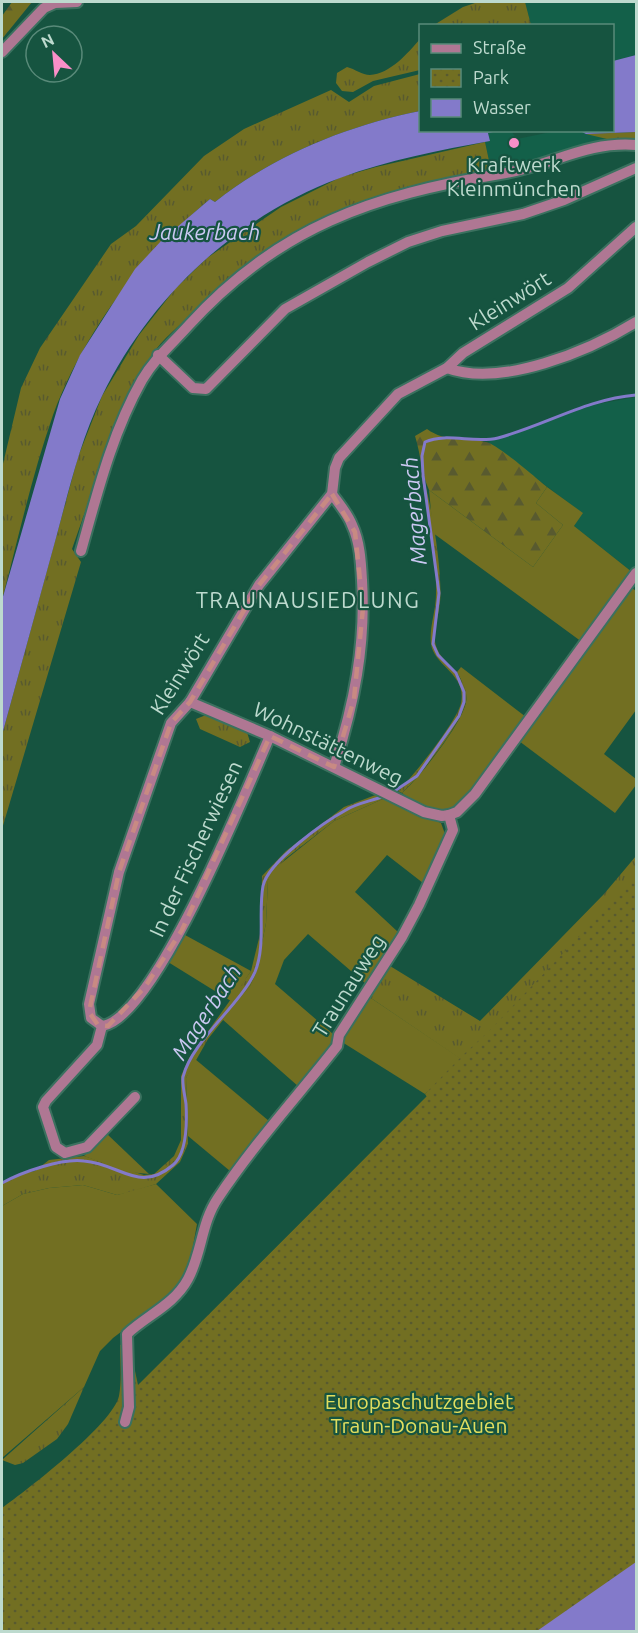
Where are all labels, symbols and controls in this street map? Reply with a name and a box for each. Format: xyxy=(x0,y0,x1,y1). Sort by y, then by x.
north arrow xyxy=(24,24,84,84)
legend xyxy=(419,24,614,132)
text: N xyxy=(38,30,57,51)
text: Straße xyxy=(473,37,526,57)
text: Park xyxy=(473,67,509,87)
text: Wasser xyxy=(473,97,531,117)
marker: Kraftwerk Kleinmünchen xyxy=(507,136,521,150)
place label: Kraftwerk Kleinmünchen xyxy=(447,152,581,200)
water label: Jaukerbach xyxy=(149,219,260,244)
street label: Kleinwört xyxy=(464,266,555,335)
water label: Magerbach xyxy=(396,456,431,566)
district label: TRAUNAUSIEDLUNG xyxy=(196,587,420,612)
street label: Kleinwört xyxy=(145,628,214,719)
street label: Wohnstättenweg xyxy=(250,696,407,790)
street label: In der Fischerwiesen xyxy=(144,757,246,940)
street label: Traunauweg xyxy=(307,930,389,1041)
water label: Magerbach xyxy=(166,960,246,1064)
park label: Europaschutzgebiet Traun-Donau-Auen xyxy=(325,1389,513,1437)

